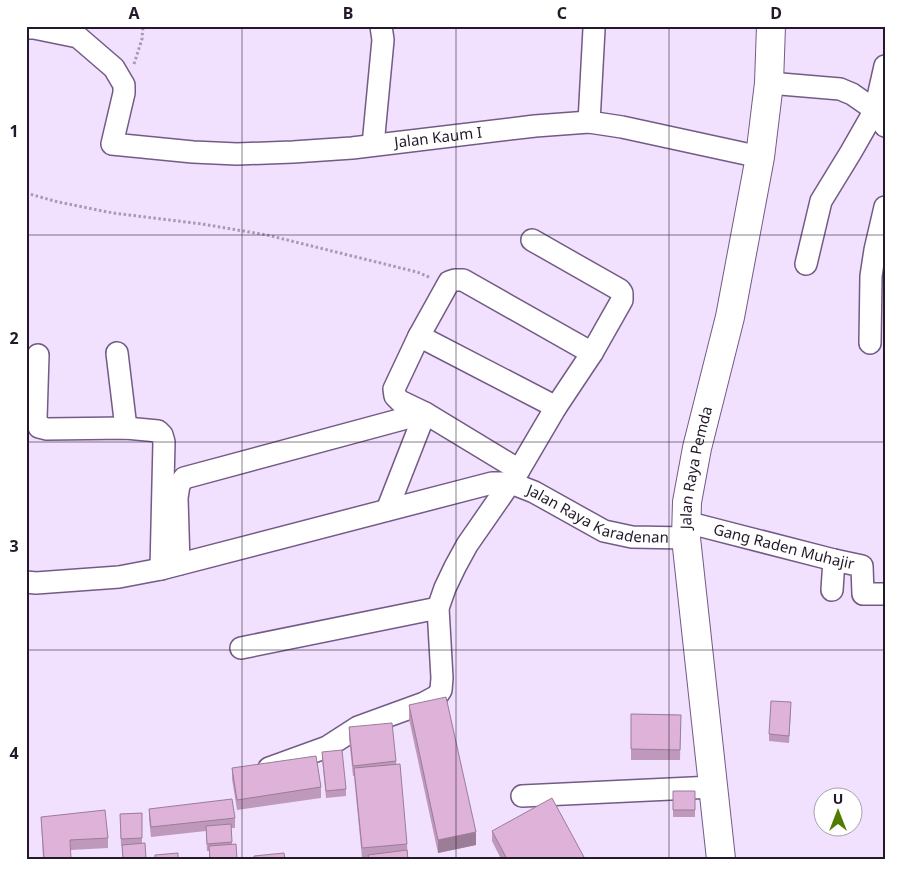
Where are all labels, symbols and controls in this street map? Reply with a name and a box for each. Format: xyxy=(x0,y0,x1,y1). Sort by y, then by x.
text: A xyxy=(128,2,140,24)
text: B xyxy=(343,2,353,24)
text: C xyxy=(557,2,567,24)
text: D xyxy=(770,2,782,24)
text: 1 xyxy=(9,120,19,142)
street label: Jalan Kaum I xyxy=(391,121,483,152)
text: 2 xyxy=(9,327,19,349)
street label: Jalan Raya Pemda xyxy=(675,404,716,532)
street label: Jalan Raya Karadenan xyxy=(522,478,669,547)
street label: Gang Raden Muhajir xyxy=(711,518,857,573)
text: 3 xyxy=(9,535,19,557)
text: 4 xyxy=(9,742,19,764)
north arrow xyxy=(814,788,864,838)
text: U xyxy=(833,789,843,808)

